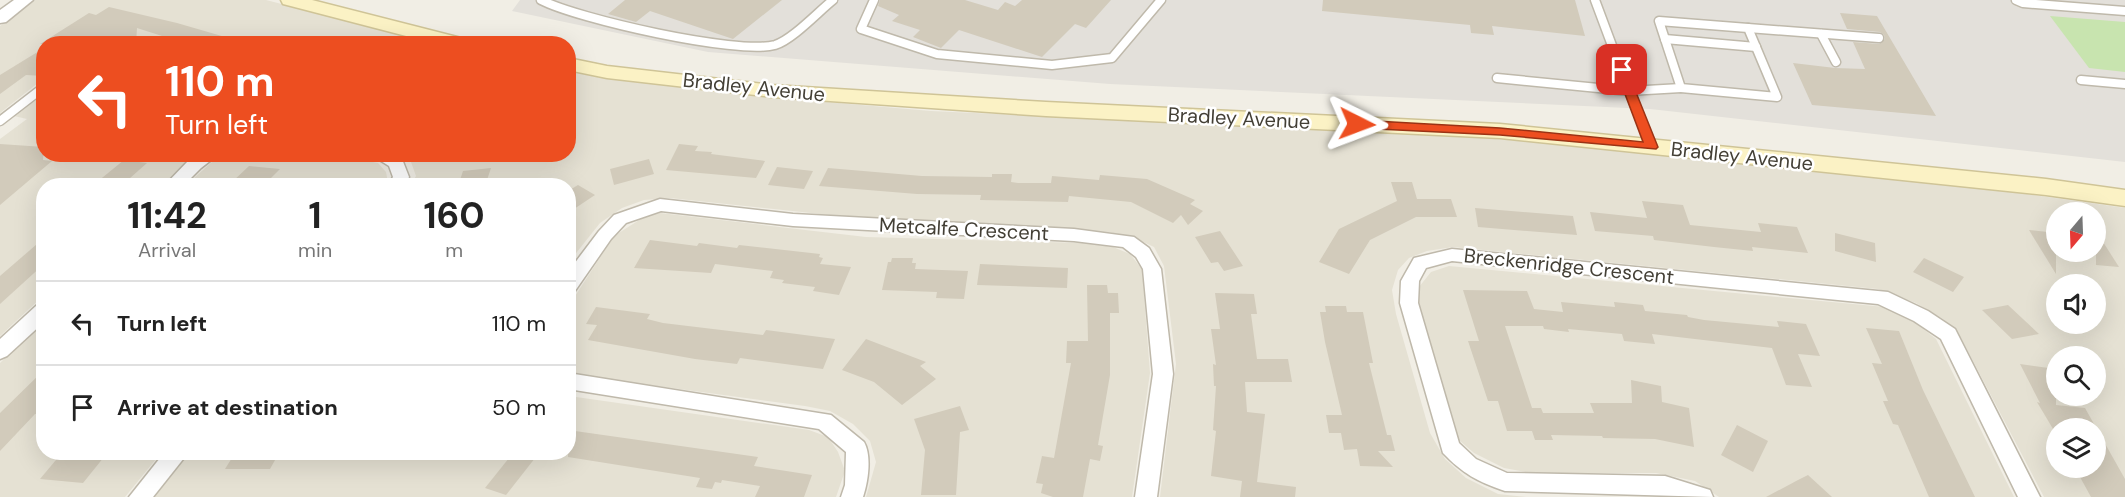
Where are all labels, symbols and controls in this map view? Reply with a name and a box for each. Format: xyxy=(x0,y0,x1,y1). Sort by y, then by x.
pin xyxy=(1596,44,1647,95)
icon: arrive xyxy=(1605,53,1638,86)
text: 110 m xyxy=(165,54,275,109)
icon: left xyxy=(66,60,144,138)
street label: Bradley Avenue xyxy=(682,67,826,107)
position arrow xyxy=(1325,92,1389,156)
street label: Bradley Avenue xyxy=(1167,101,1311,135)
text: Turn left xyxy=(165,107,268,142)
street label: Bradley Avenue xyxy=(1670,136,1814,176)
text: 11:42 xyxy=(127,192,207,239)
text: 1 xyxy=(309,192,322,239)
text: 160 xyxy=(423,192,485,239)
north arrow xyxy=(2046,202,2106,262)
map controls xyxy=(2046,202,2106,478)
street label: Metcalfe Crescent xyxy=(878,212,1050,246)
text: Arrival xyxy=(138,237,196,263)
text: min xyxy=(298,237,332,263)
text: m xyxy=(445,237,463,263)
street label: Breckenridge Crescent xyxy=(1463,242,1676,290)
button: sound xyxy=(2046,274,2106,334)
icon: left xyxy=(66,307,99,340)
text: Turn left xyxy=(117,309,207,338)
text: 110 m xyxy=(492,309,546,338)
button: search xyxy=(2046,346,2106,406)
icon: arrive xyxy=(66,391,99,424)
text: Arrive at destination xyxy=(117,393,338,422)
text: 50 m xyxy=(492,393,546,422)
button: layers xyxy=(2046,418,2106,478)

